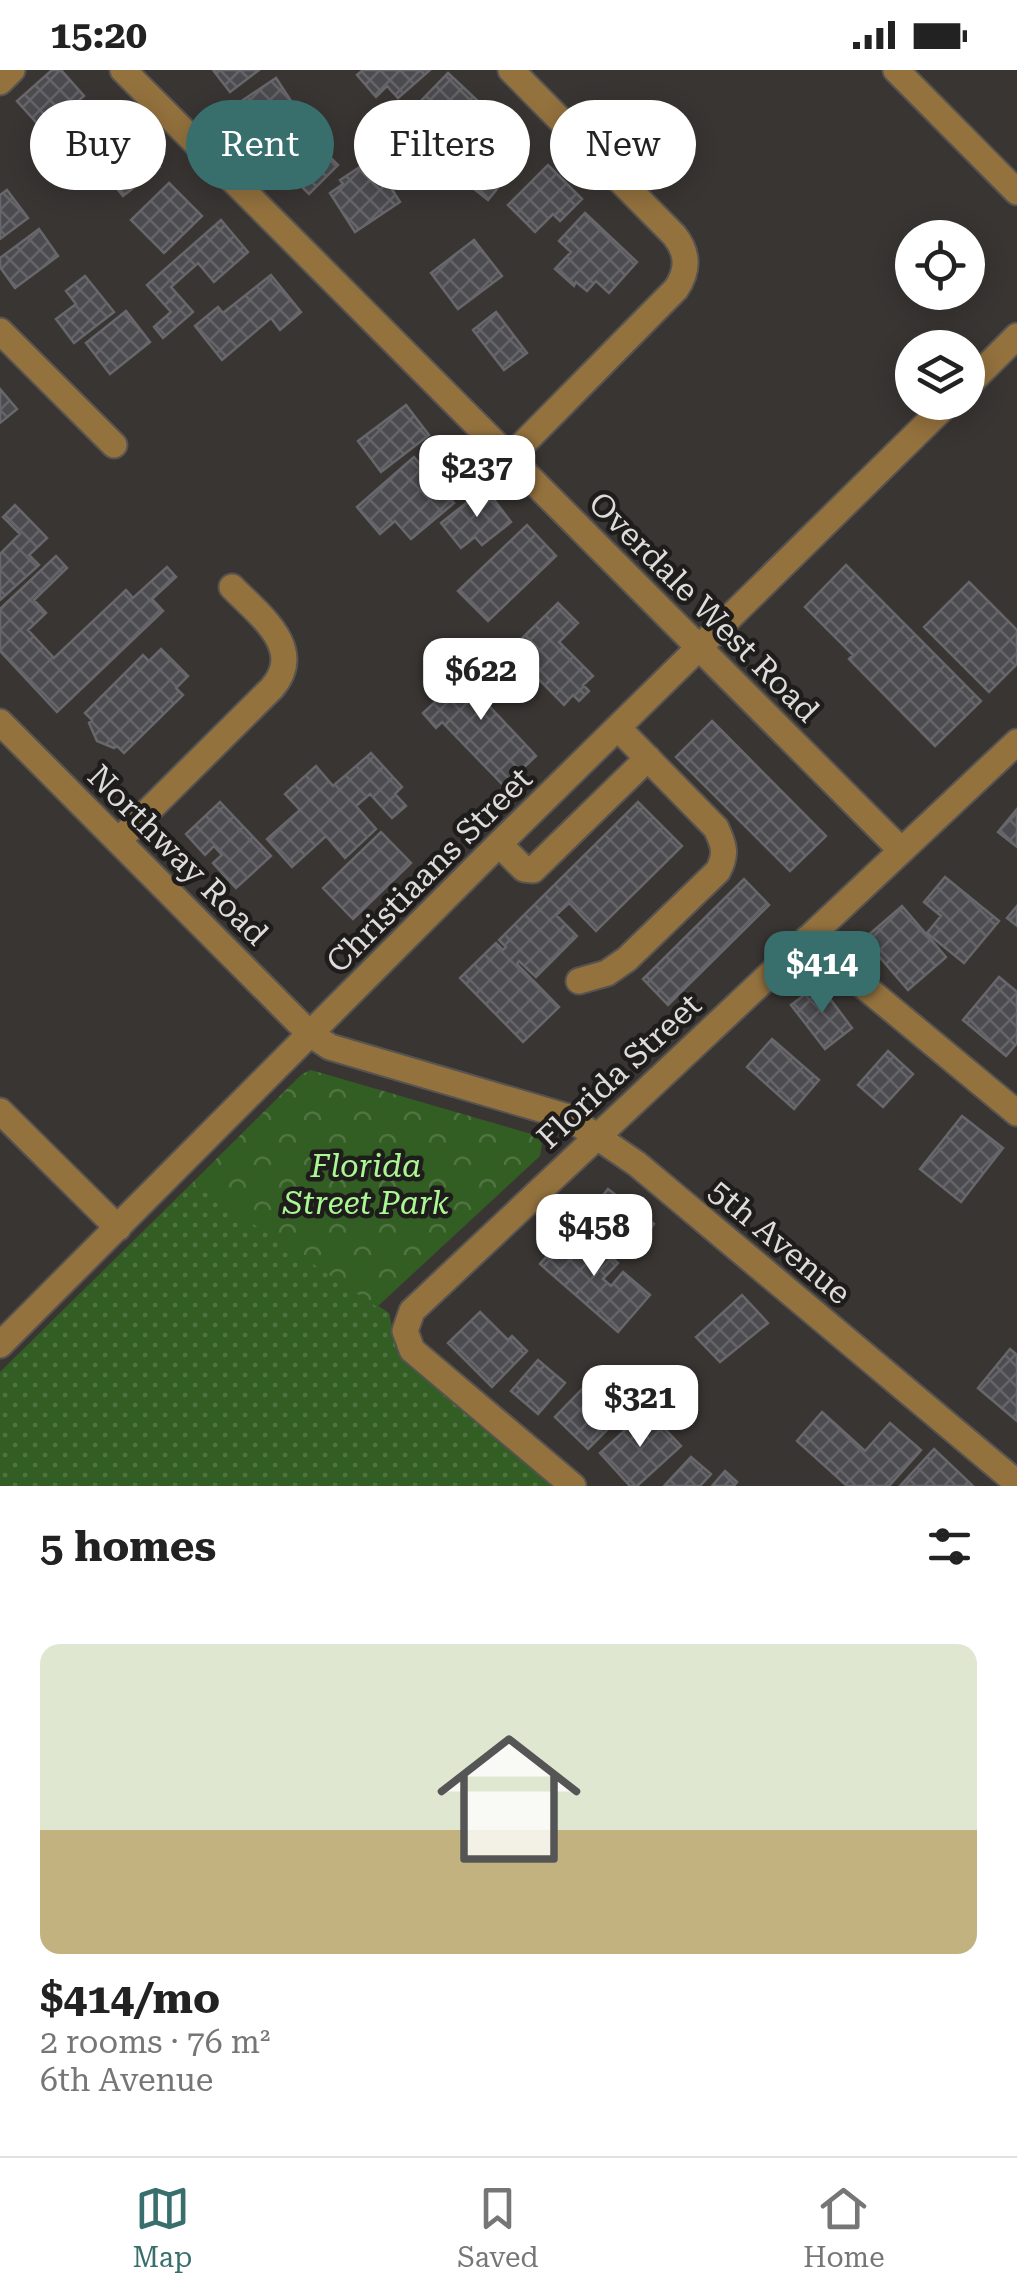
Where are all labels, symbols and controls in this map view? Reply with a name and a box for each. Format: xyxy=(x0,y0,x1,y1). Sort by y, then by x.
text: 15:20 xyxy=(50,13,147,57)
chip: Buy xyxy=(30,100,166,190)
chip: Rent xyxy=(186,100,334,190)
chip: Filters xyxy=(354,100,530,190)
chip: New xyxy=(550,100,696,190)
map controls xyxy=(895,220,985,420)
button: locate xyxy=(895,220,985,310)
button: layers xyxy=(895,330,985,420)
pin: $237 xyxy=(418,435,536,520)
text: $237 xyxy=(441,448,513,486)
street label: Overdale West Road xyxy=(581,484,827,730)
pin: $622 xyxy=(422,638,540,723)
text: $622 xyxy=(445,651,517,689)
street label: Northway Road xyxy=(80,757,276,953)
street label: Christiaans Street xyxy=(318,759,540,981)
pin: $414 xyxy=(763,931,881,1016)
text: $414 xyxy=(786,944,858,982)
street label: Florida Street xyxy=(529,986,709,1156)
park label: Florida Street Park xyxy=(282,1147,450,1222)
street label: 5th Avenue xyxy=(701,1172,859,1312)
pin: $458 xyxy=(535,1194,653,1279)
text: $458 xyxy=(558,1207,630,1245)
pin: $321 xyxy=(581,1365,699,1450)
text: $321 xyxy=(604,1378,676,1416)
icon: filters xyxy=(922,1519,977,1574)
text: 5 homes xyxy=(40,1522,216,1571)
icon: home xyxy=(419,1709,599,1889)
text: $414/mo xyxy=(40,1974,220,2023)
text: 2 rooms · 76 m² xyxy=(40,2023,270,2061)
text: 6th Avenue xyxy=(40,2061,213,2099)
tab: Map xyxy=(132,2181,192,2274)
tab: Saved xyxy=(457,2181,538,2274)
tab: Home xyxy=(803,2181,885,2274)

